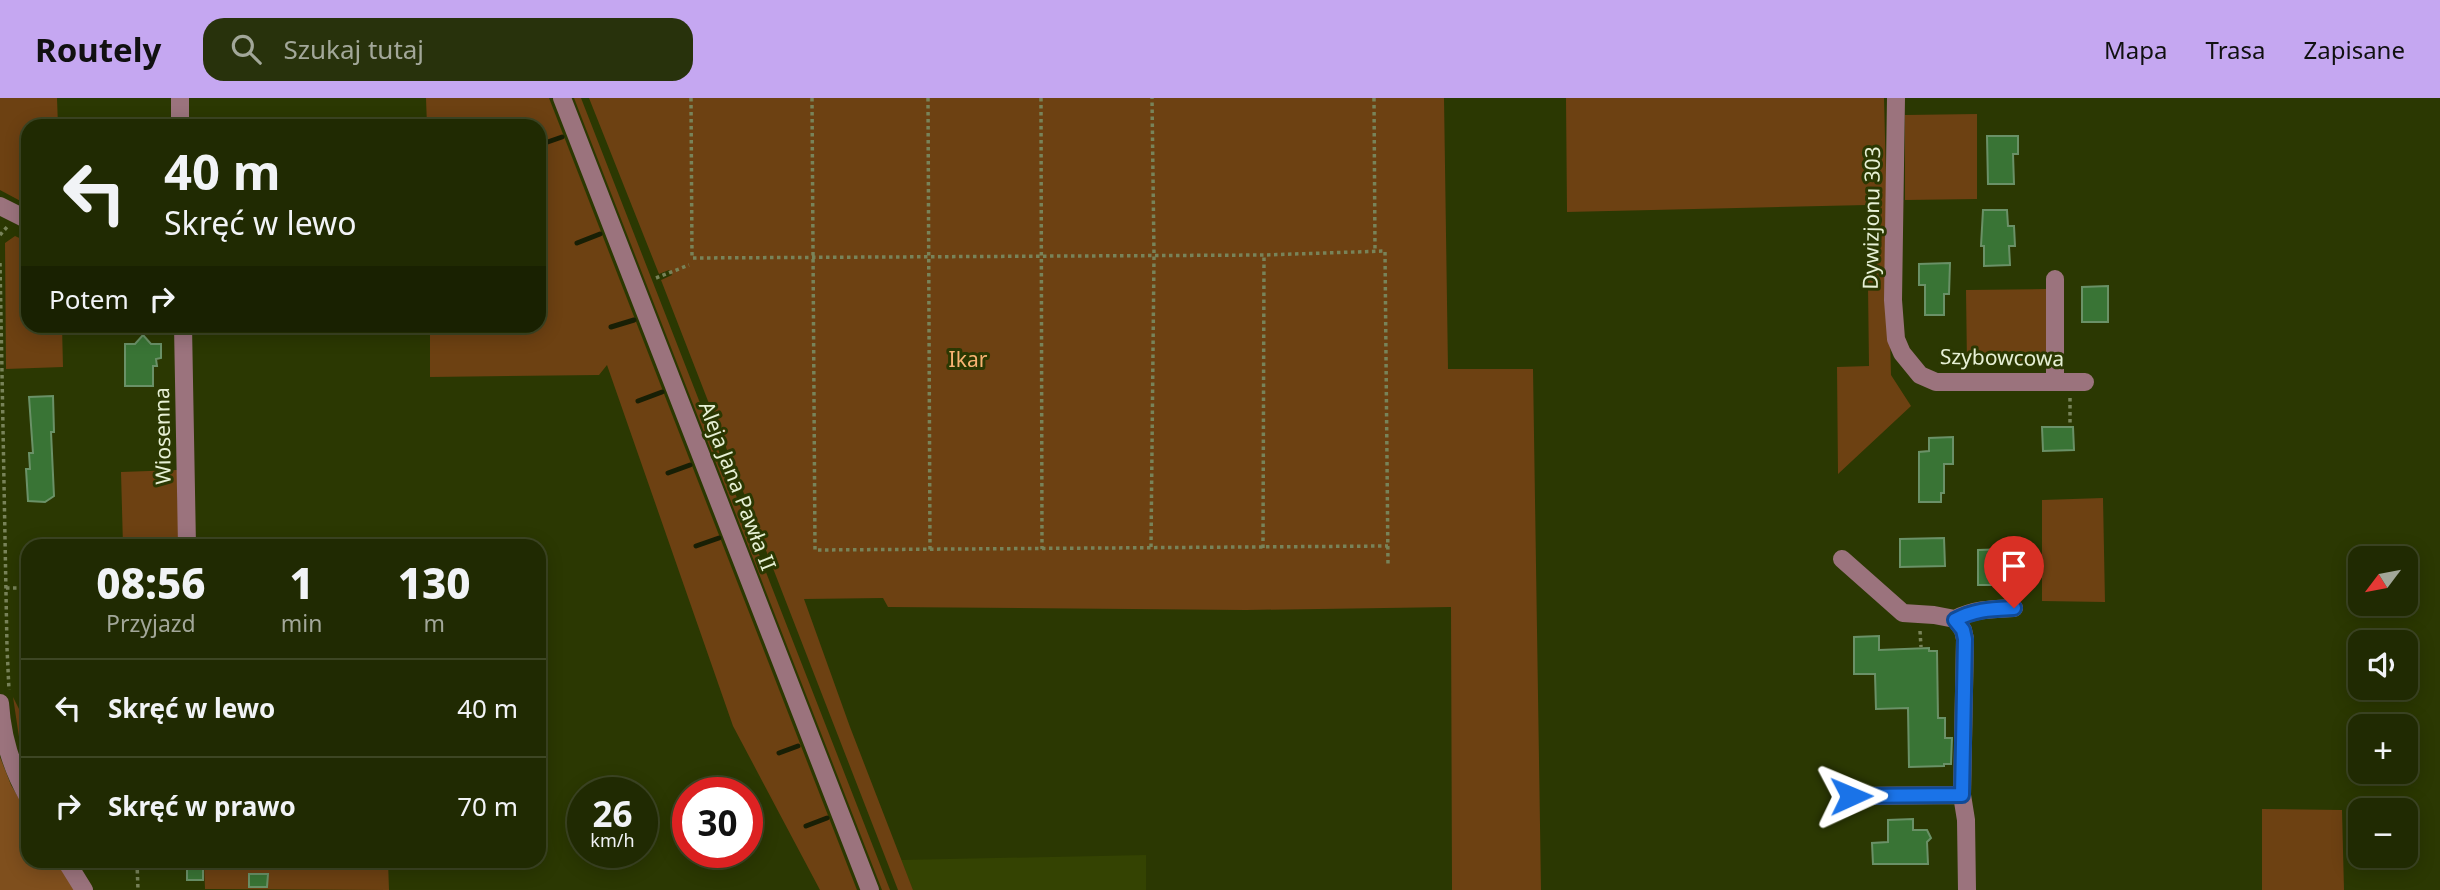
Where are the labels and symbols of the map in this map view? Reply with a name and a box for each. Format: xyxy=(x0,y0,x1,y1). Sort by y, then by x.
street label: Dywizjonu 303 xyxy=(1856,146,1886,290)
street label: Szybowcowa xyxy=(1940,342,2064,372)
park label: Ikar xyxy=(949,345,988,373)
street label: Wiosenna xyxy=(147,387,177,485)
street label: Aleja Jana Pawła II xyxy=(693,397,783,574)
pin xyxy=(1984,536,2044,608)
north arrow xyxy=(2348,546,2418,616)
position arrow xyxy=(1814,759,1888,833)
speed limit sign: 30 xyxy=(672,777,763,868)

